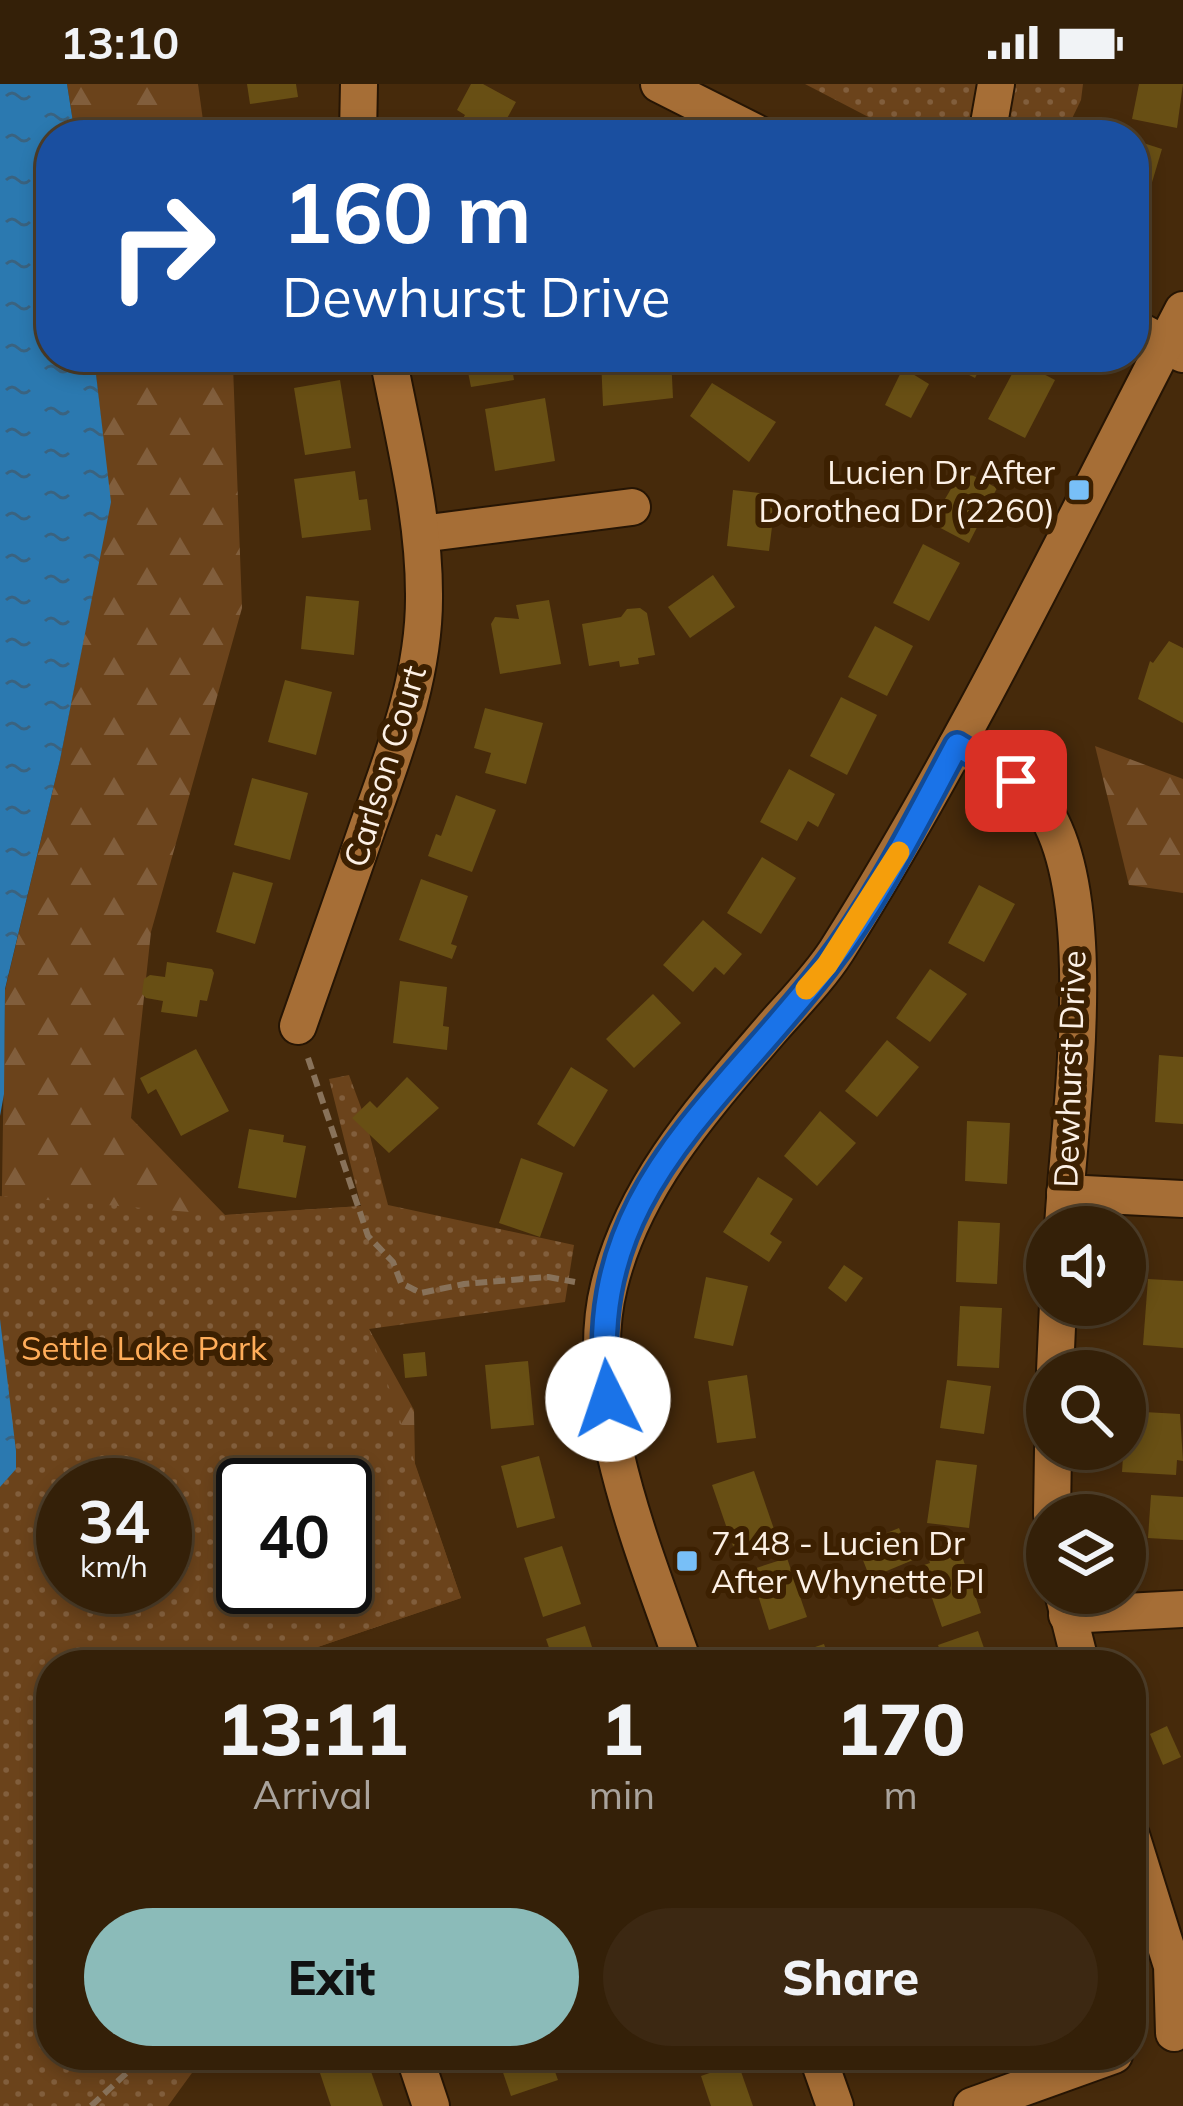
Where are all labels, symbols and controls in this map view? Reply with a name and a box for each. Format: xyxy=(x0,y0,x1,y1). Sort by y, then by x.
text: 13:10 xyxy=(60,14,179,70)
text: 160 m xyxy=(282,159,532,264)
icon: right xyxy=(84,168,240,324)
text: Dewhurst Drive xyxy=(282,263,670,331)
place label: Lucien Dr After Dorothea Dr (2260) xyxy=(758,451,1055,530)
marker: Lucien Dr After Dorothea Dr (2260) xyxy=(1066,477,1092,503)
street label: Carlson Court xyxy=(334,660,434,872)
pin xyxy=(965,730,1067,832)
icon: arrive xyxy=(983,748,1049,814)
street label: Dewhurst Drive xyxy=(1044,950,1094,1188)
map controls xyxy=(1026,1206,1146,1614)
button: sound xyxy=(1026,1206,1146,1326)
park label: Settle Lake Park xyxy=(21,1327,268,1368)
position arrow xyxy=(545,1336,671,1462)
button: search xyxy=(1026,1350,1146,1470)
speed limit sign: 40 xyxy=(216,1458,372,1614)
text: 34 xyxy=(78,1483,150,1558)
button: layers xyxy=(1026,1494,1146,1614)
place label: 7148 - Lucien Dr After Whynette Pl xyxy=(711,1522,984,1601)
text: km/h xyxy=(80,1547,148,1585)
marker: 7148 - Lucien Dr After Whynette Pl xyxy=(674,1548,700,1574)
text: 13:11 xyxy=(217,1683,408,1773)
text: 1 xyxy=(600,1683,644,1773)
text: 170 xyxy=(836,1683,965,1773)
text: Arrival xyxy=(253,1770,372,1819)
text: min xyxy=(589,1770,655,1819)
text: m xyxy=(883,1770,918,1819)
button: Exit xyxy=(84,1908,579,2046)
button: Share xyxy=(603,1908,1098,2046)

